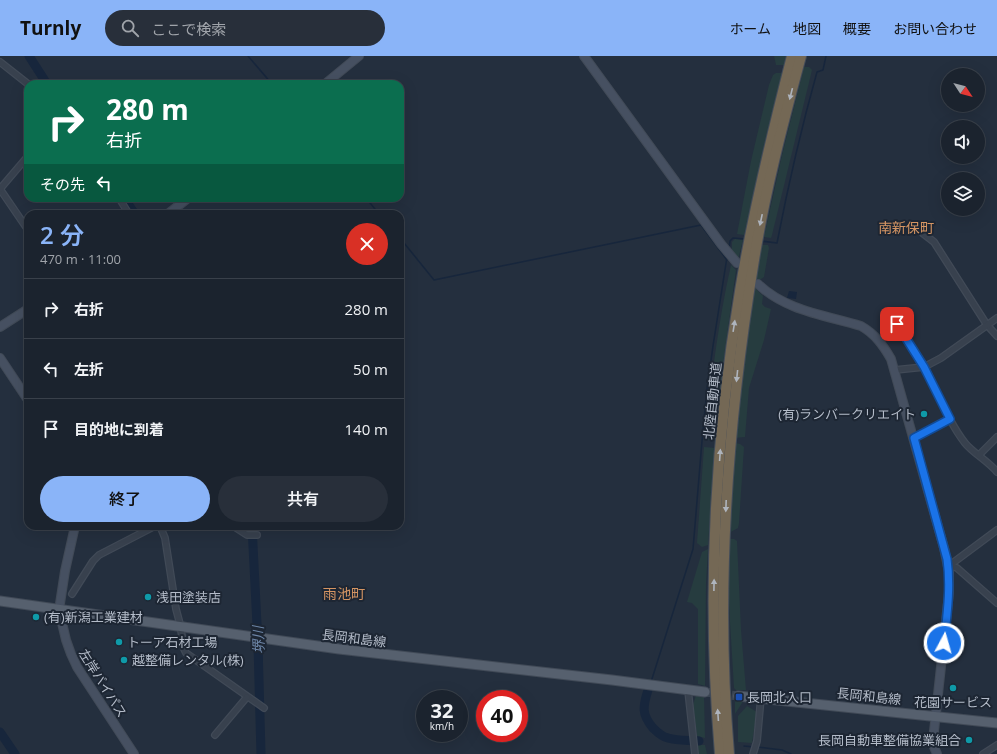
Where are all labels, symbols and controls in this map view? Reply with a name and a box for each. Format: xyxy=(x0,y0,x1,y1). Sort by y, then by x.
search box xyxy=(105,10,385,46)
text: Turnly xyxy=(20,15,81,41)
icon: search xyxy=(119,17,141,39)
text: ここで検索 xyxy=(151,19,226,39)
text: ホーム xyxy=(729,19,771,38)
text: 地図 xyxy=(793,19,821,38)
text: 概要 xyxy=(843,19,871,38)
text: お問い合わせ xyxy=(893,19,977,38)
north arrow xyxy=(941,68,985,112)
map controls xyxy=(941,68,985,216)
one-way arrow xyxy=(788,88,794,100)
text: 280 m xyxy=(106,90,189,128)
icon: right xyxy=(40,96,92,148)
button: sound xyxy=(941,120,985,164)
text: 右折 xyxy=(106,128,142,152)
icon: left xyxy=(93,172,115,194)
button: layers xyxy=(941,172,985,216)
text: その先 xyxy=(40,174,85,194)
one-way arrow xyxy=(758,214,764,227)
text: 2 分 xyxy=(40,218,84,251)
district label: 南新保町 xyxy=(878,218,934,237)
button: close xyxy=(346,223,388,265)
text: 470 m · 11:00 xyxy=(40,250,121,268)
icon: right xyxy=(40,298,62,320)
text: 右折 xyxy=(74,299,104,319)
text: 280 m xyxy=(344,299,388,319)
pin xyxy=(880,307,914,341)
icon: arrive xyxy=(886,313,908,335)
one-way arrow xyxy=(731,320,737,332)
icon: left xyxy=(40,358,62,380)
text: 左折 xyxy=(74,359,104,379)
text: 50 m xyxy=(353,359,388,379)
street label: 北陸自動車道 xyxy=(699,361,725,441)
one-way arrow xyxy=(734,370,740,382)
place label: (有)ランバークリエイト xyxy=(778,405,916,423)
marker: (有)ランバークリエイト xyxy=(919,409,929,419)
icon: arrive xyxy=(40,418,62,440)
text: 目的地に到着 xyxy=(74,419,164,439)
text: 140 m xyxy=(344,419,388,439)
one-way arrow xyxy=(716,449,723,461)
button: 終了 xyxy=(40,476,210,522)
button: 共有 xyxy=(218,476,388,522)
one-way arrow xyxy=(723,500,729,513)
one-way arrow xyxy=(711,578,717,591)
district label: 雨池町 xyxy=(323,584,365,603)
place label: 浅田塗装店 xyxy=(156,588,221,606)
marker: 浅田塗装店 xyxy=(143,592,153,602)
place label: (有)新潟工業建材 xyxy=(44,608,143,626)
marker: (有)新潟工業建材 xyxy=(31,612,41,622)
position arrow xyxy=(923,622,965,664)
water label: 堺川 xyxy=(248,624,268,654)
street label: 長岡和島線 xyxy=(321,625,387,651)
place label: トーア石材工場 xyxy=(127,633,217,651)
marker: トーア石材工場 xyxy=(114,637,124,647)
street label: 左岸バイパス xyxy=(75,645,131,721)
place label: 越整備レンタル(株) xyxy=(132,651,244,669)
marker: 越整備レンタル(株) xyxy=(119,655,129,665)
marker: 花園サービス xyxy=(948,683,958,693)
street label: 長岡和島線 xyxy=(836,684,902,708)
place label: 長岡北入口 xyxy=(747,688,812,706)
speed limit sign: 40 xyxy=(476,690,528,742)
marker: 長岡北入口 xyxy=(734,692,744,702)
place label: 花園サービス xyxy=(914,693,992,711)
text: 32 xyxy=(431,697,453,724)
one-way arrow xyxy=(714,709,721,721)
text: km/h xyxy=(430,719,454,733)
place label: 長岡自動車整備協業組合 xyxy=(818,731,961,749)
marker: 長岡自動車整備協業組合 xyxy=(964,735,974,745)

